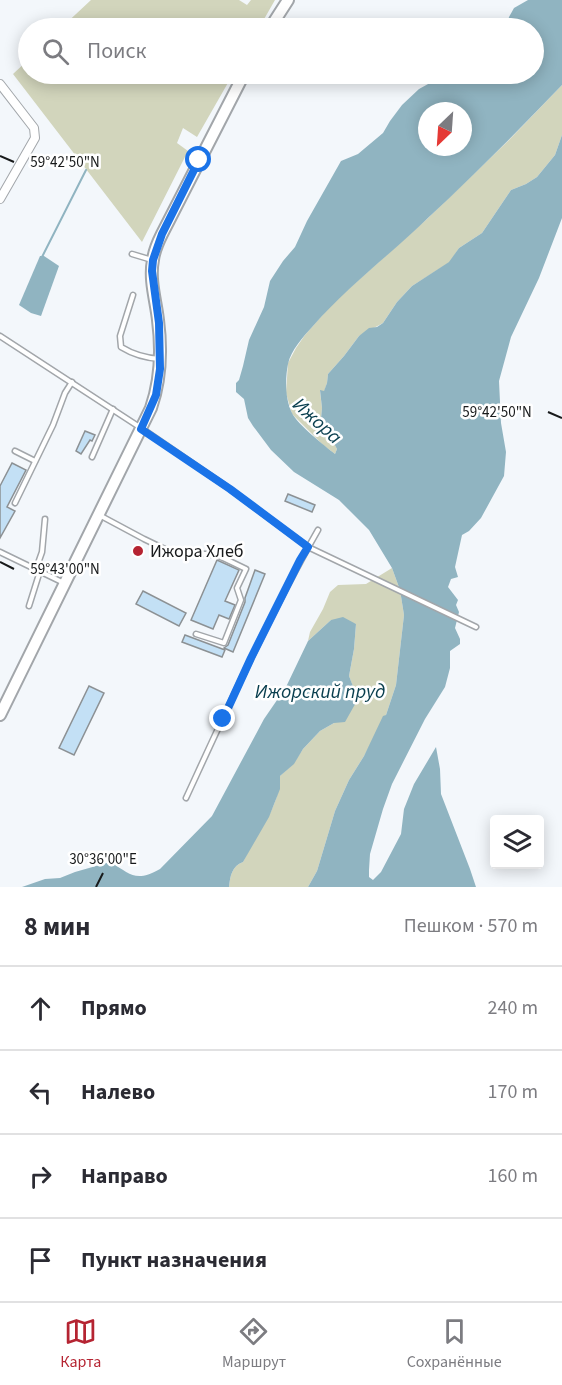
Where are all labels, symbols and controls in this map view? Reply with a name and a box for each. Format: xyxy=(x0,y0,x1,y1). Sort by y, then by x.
search box xyxy=(18,18,544,84)
icon: search xyxy=(39,35,72,68)
text: Поиск xyxy=(87,35,146,67)
north arrow xyxy=(418,102,472,156)
route start xyxy=(185,146,211,172)
text: 59°42'50"N xyxy=(30,152,100,173)
water label: Ижора xyxy=(286,391,348,451)
text: 59°42'50"N xyxy=(462,402,532,423)
place label: Ижора Хлеб xyxy=(150,539,244,564)
marker: Ижора Хлеб xyxy=(131,544,145,558)
text: 59°43'00"N xyxy=(30,559,100,580)
water label: Ижорский пруд xyxy=(255,678,385,706)
route end xyxy=(209,705,235,731)
map controls xyxy=(490,815,544,869)
button: layers xyxy=(490,815,544,869)
text: 30°36'00"E xyxy=(69,849,137,870)
text: 8 мин xyxy=(24,908,90,945)
text: Пешком · 570 m xyxy=(404,912,538,940)
icon: ahead xyxy=(24,992,57,1025)
text: Прямо xyxy=(81,992,147,1024)
text: 240 m xyxy=(488,994,538,1022)
icon: left xyxy=(24,1076,57,1109)
text: Налево xyxy=(81,1076,155,1108)
text: 170 m xyxy=(488,1078,538,1106)
icon: right xyxy=(24,1160,57,1193)
text: Направо xyxy=(81,1160,168,1192)
text: 160 m xyxy=(488,1162,538,1190)
icon: arrive xyxy=(24,1244,57,1277)
text: Пункт назначения xyxy=(81,1244,267,1276)
tab: Карта xyxy=(60,1315,101,1373)
tab: Маршрут xyxy=(222,1315,286,1373)
tab: Сохранённые xyxy=(407,1315,502,1373)

